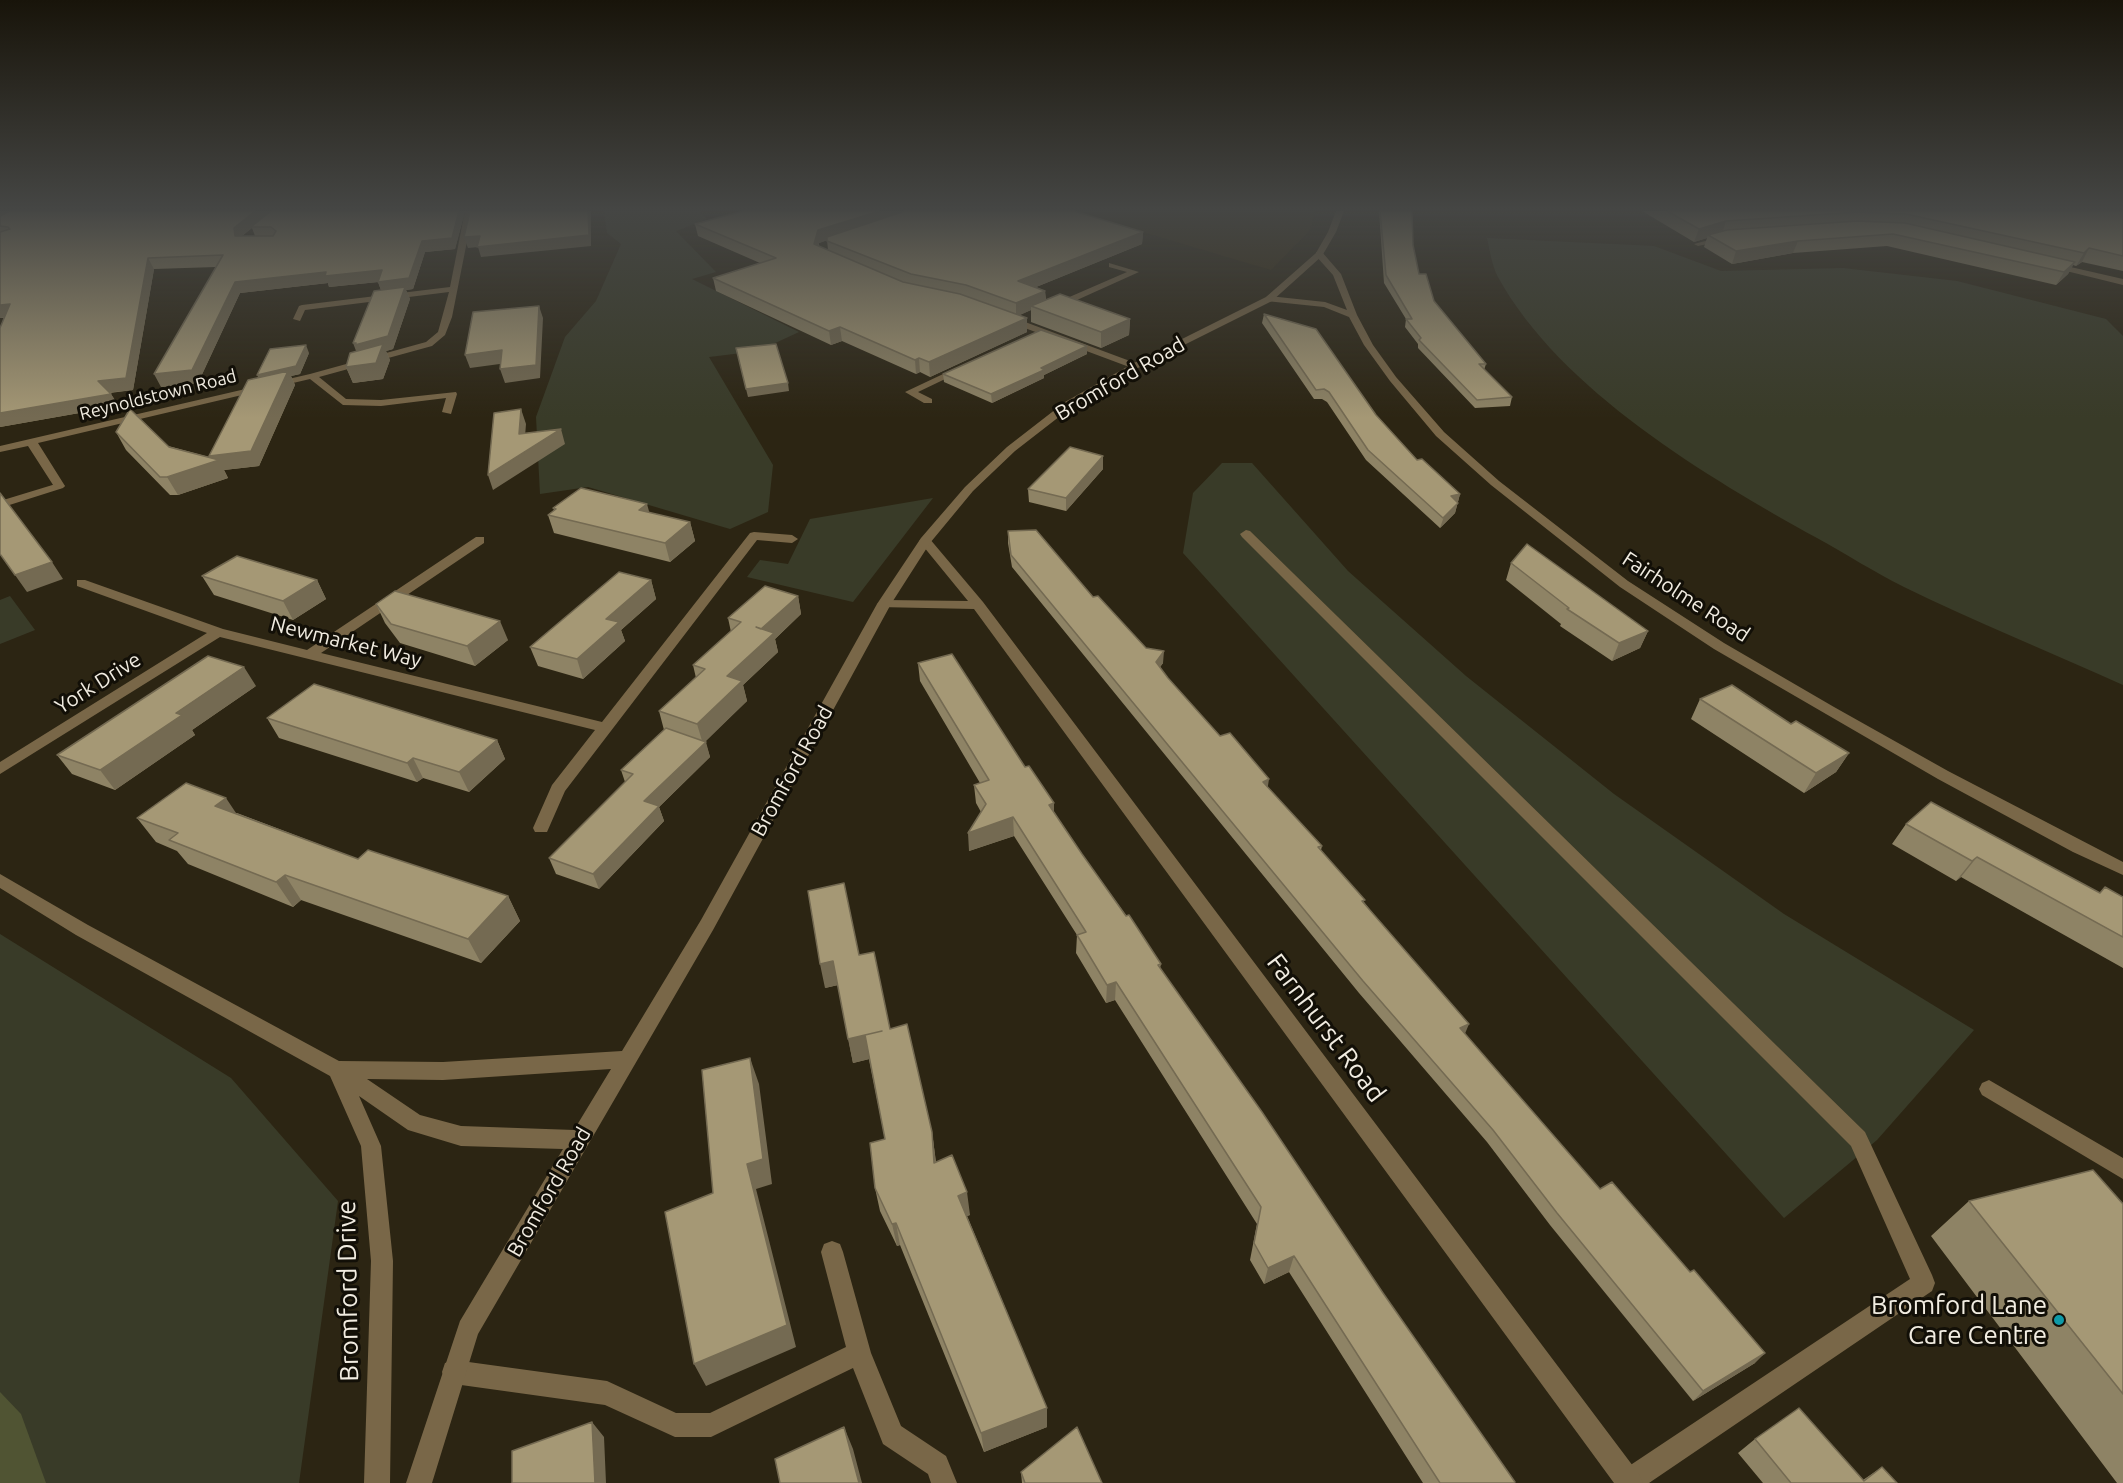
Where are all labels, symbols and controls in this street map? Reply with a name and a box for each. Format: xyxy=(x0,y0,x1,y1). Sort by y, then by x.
street label: Bromford Road xyxy=(1051,332,1189,426)
street label: Reynoldstown Road xyxy=(77,365,239,425)
street label: Fairholme Road xyxy=(1618,546,1754,648)
street label: Newmarket Way xyxy=(268,611,424,673)
street label: York Drive xyxy=(50,647,146,719)
street label: Bromford Road xyxy=(746,701,838,841)
street label: Farnhurst Road xyxy=(1260,948,1392,1108)
street label: Bromford Road xyxy=(502,1123,596,1261)
street label: Bromford Drive xyxy=(331,1200,365,1382)
place label: Bromford Lane Care Centre xyxy=(1871,1289,2047,1350)
marker: Bromford Lane Care Centre xyxy=(2052,1313,2066,1327)

